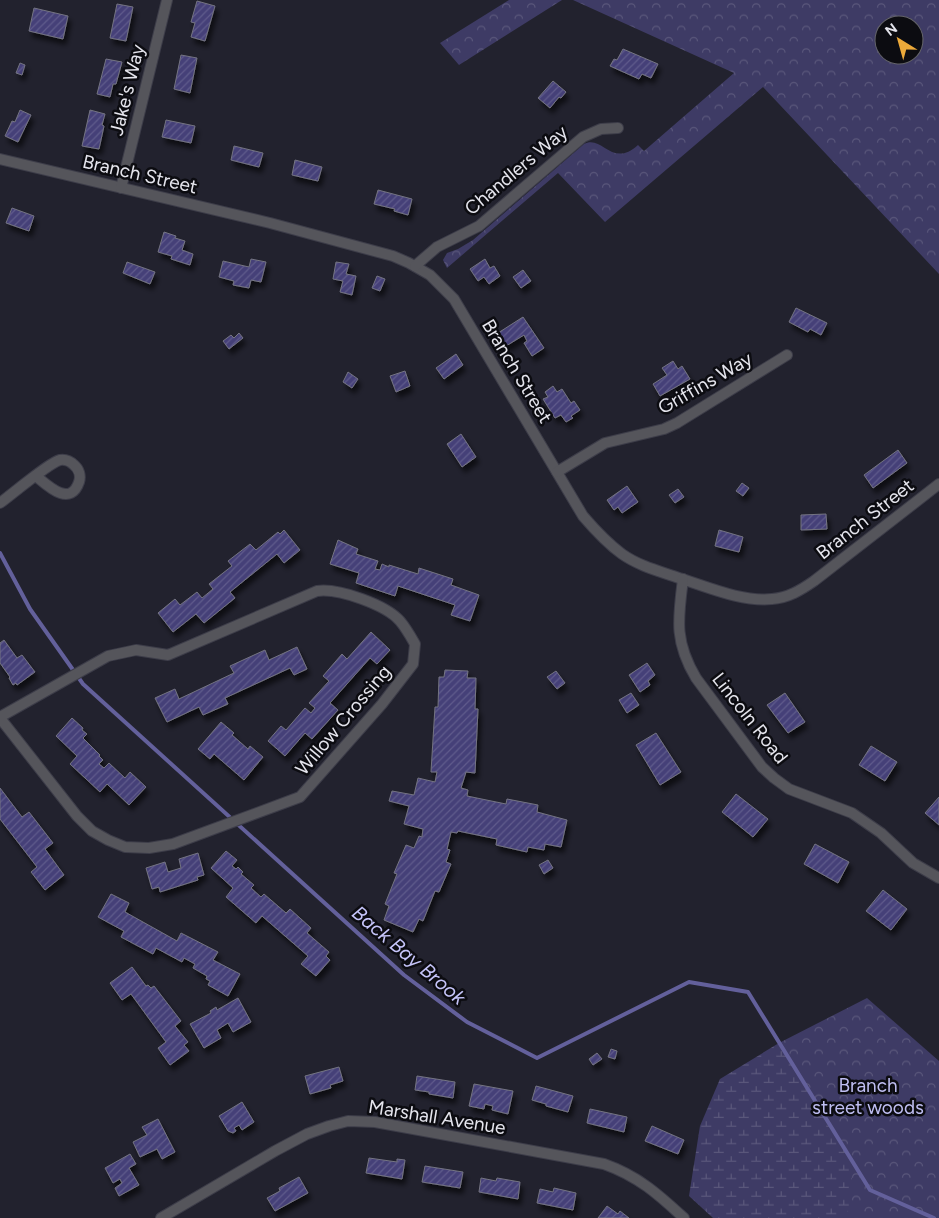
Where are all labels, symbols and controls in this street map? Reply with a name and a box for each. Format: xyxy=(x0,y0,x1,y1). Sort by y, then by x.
north arrow xyxy=(874,15,924,65)
text: N xyxy=(882,20,901,40)
street label: Jake's Way xyxy=(105,42,149,138)
street label: Chandlers Way xyxy=(460,120,572,220)
street label: Branch Street xyxy=(80,150,200,198)
street label: Branch Street xyxy=(477,315,557,427)
street label: Griffins Way xyxy=(654,347,756,419)
street label: Branch Street xyxy=(812,474,918,564)
street label: Willow Crossing xyxy=(290,660,396,780)
street label: Lincoln Road xyxy=(707,668,793,768)
water label: Back Bay Brook xyxy=(347,901,472,1010)
park label: Branch street woods xyxy=(812,1074,924,1119)
street label: Marshall Avenue xyxy=(367,1095,507,1139)

